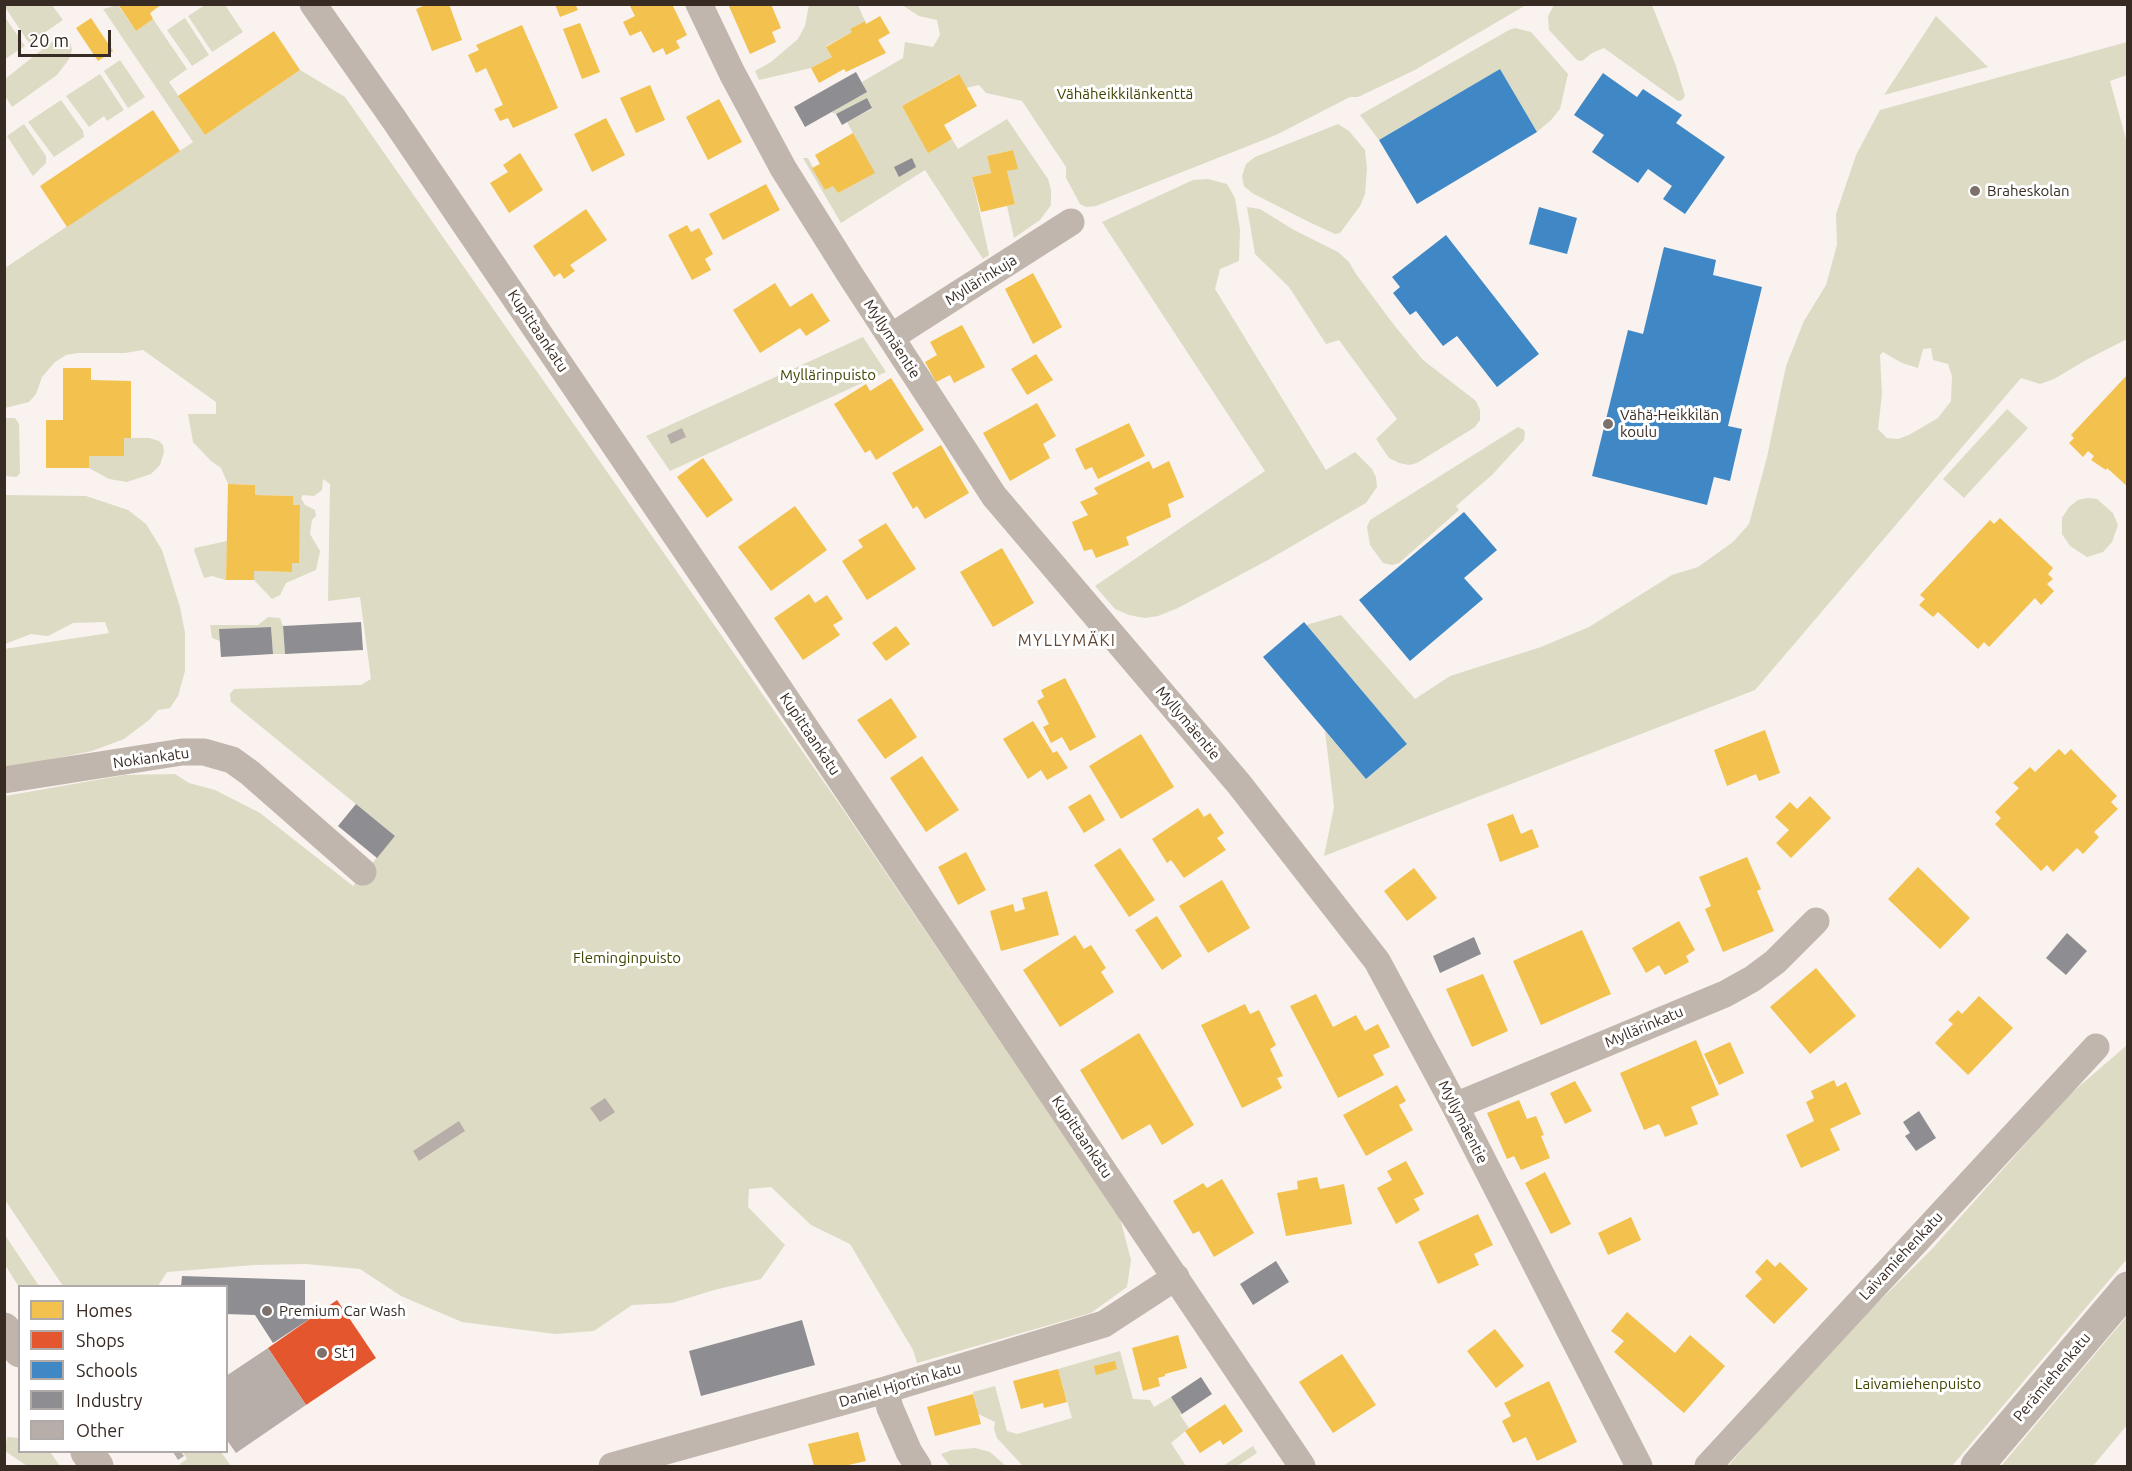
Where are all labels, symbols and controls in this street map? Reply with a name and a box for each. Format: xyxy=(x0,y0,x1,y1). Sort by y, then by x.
scale bar xyxy=(21,18,114,56)
text: 20 m xyxy=(29,30,69,50)
park label: Vähäheikkilänkenttä xyxy=(1057,85,1193,103)
place label: Braheskolan xyxy=(1987,182,2070,200)
marker: Braheskolan xyxy=(1968,184,1982,198)
street label: Myllärinkuja xyxy=(942,251,1020,309)
street label: Kupittaankatu xyxy=(504,286,572,376)
street label: Myllymäentie xyxy=(860,296,924,382)
park label: Myllärinpuisto xyxy=(780,366,876,384)
place label: Vähä-Heikkilän koulu xyxy=(1620,406,1719,441)
marker: Vähä-Heikkilän koulu xyxy=(1601,417,1615,431)
district label: MYLLYMÄKI xyxy=(1018,631,1116,651)
street label: Myllymäentie xyxy=(1152,682,1224,764)
street label: Kupittaankatu xyxy=(776,689,844,779)
street label: Nokiankatu xyxy=(112,744,190,772)
park label: Fleminginpuisto xyxy=(573,949,681,967)
street label: Myllärinkatu xyxy=(1602,1002,1686,1052)
street label: Myllymäentie xyxy=(1434,1078,1492,1166)
street label: Kupittaankatu xyxy=(1048,1092,1116,1182)
street label: Laivamiehenkatu xyxy=(1856,1208,1946,1304)
legend xyxy=(18,1285,228,1453)
text: Homes xyxy=(76,1300,132,1320)
place label: Premium Car Wash xyxy=(279,1302,406,1320)
marker: Premium Car Wash xyxy=(260,1304,274,1318)
street label: Perämiehenkatu xyxy=(2010,1329,2094,1425)
text: Shops xyxy=(76,1330,125,1350)
place label: St1 xyxy=(334,1344,356,1362)
marker: St1 xyxy=(315,1346,329,1360)
street label: Daniel Hjortin katu xyxy=(837,1359,963,1411)
text: Schools xyxy=(76,1360,138,1380)
park label: Laivamiehenpuisto xyxy=(1855,1375,1981,1393)
text: Industry xyxy=(76,1390,142,1410)
text: Other xyxy=(76,1420,124,1440)

